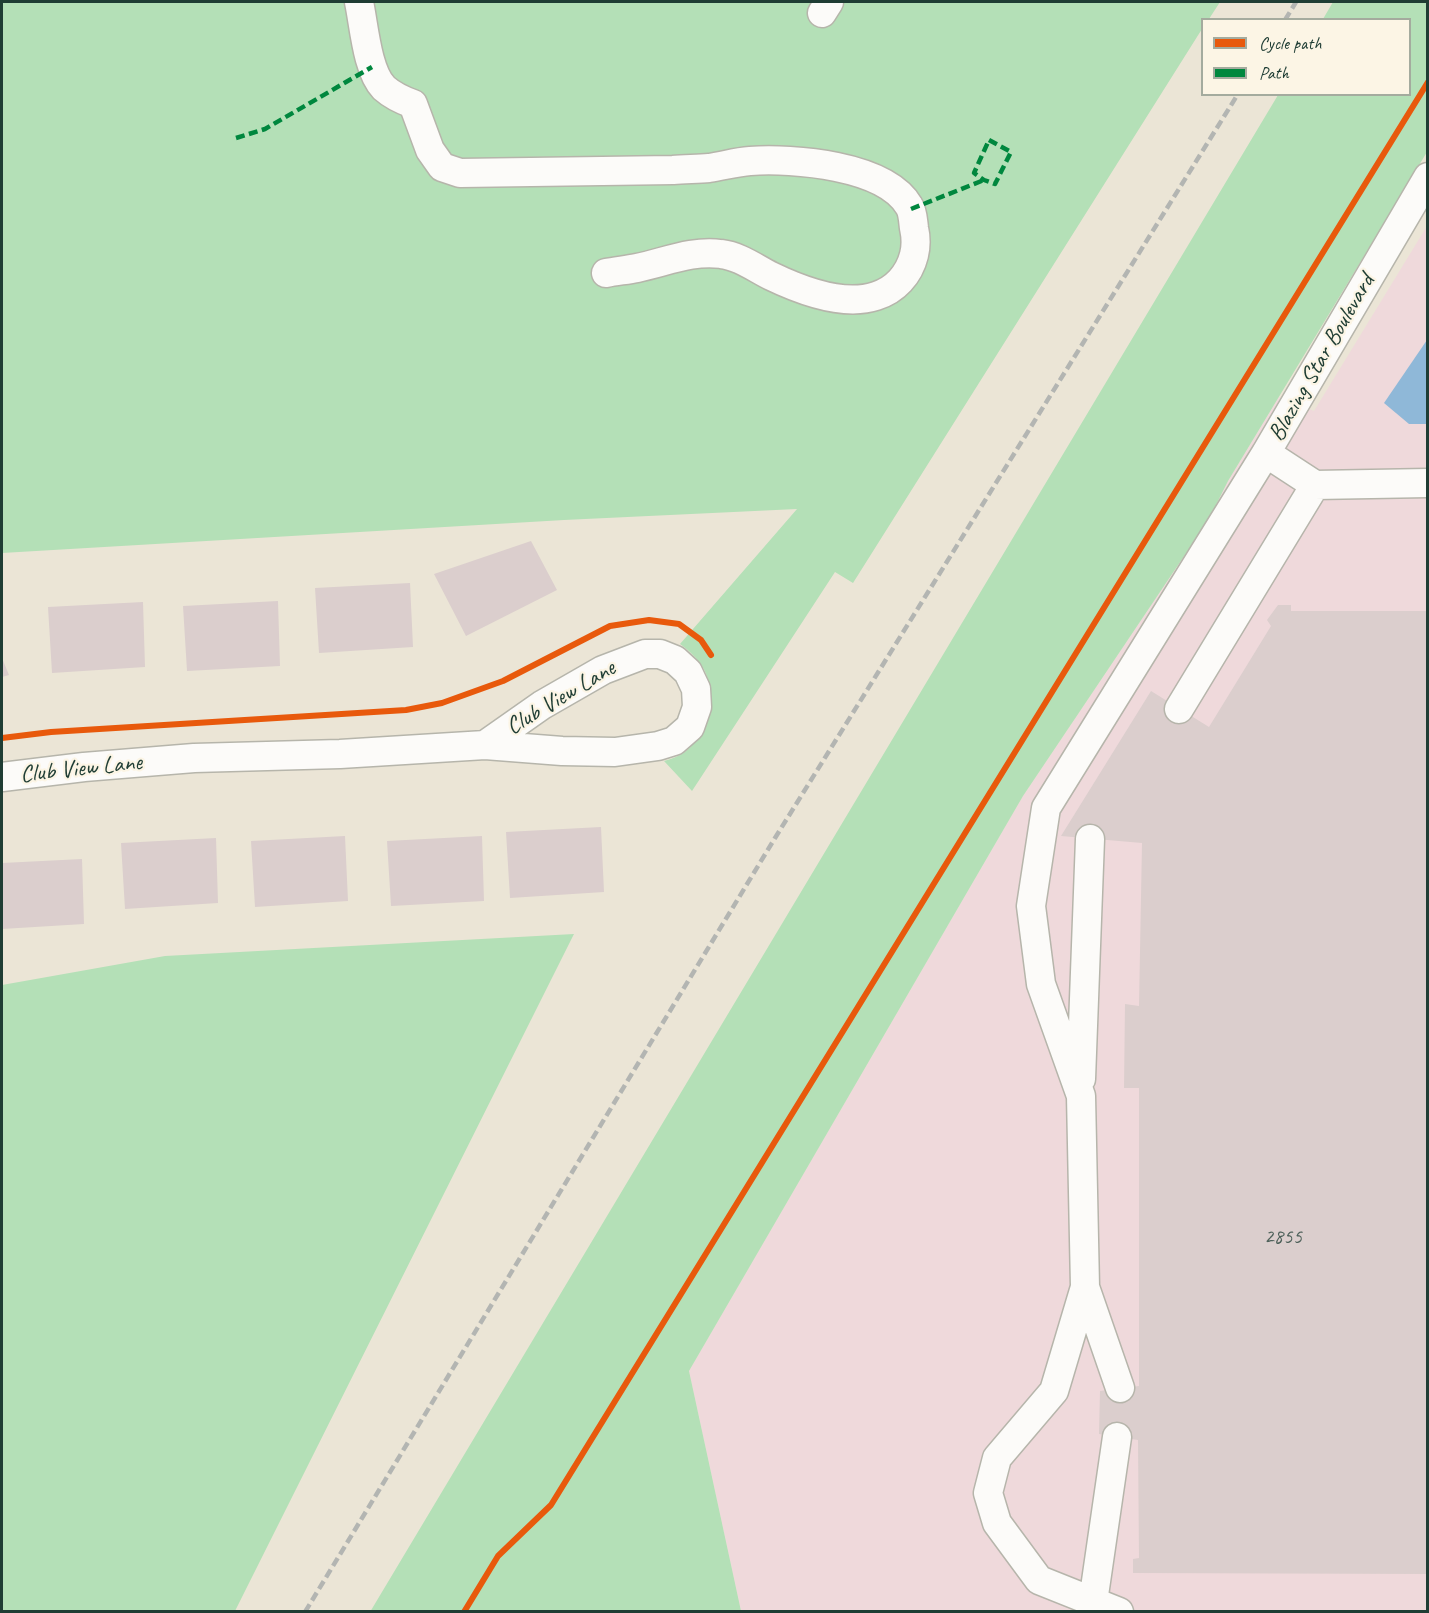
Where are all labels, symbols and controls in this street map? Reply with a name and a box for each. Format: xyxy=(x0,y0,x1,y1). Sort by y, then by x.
legend xyxy=(1201,18,1411,96)
text: Cycle path xyxy=(1259,32,1321,54)
text: Path xyxy=(1259,62,1289,84)
street label: Blazing Star Boulevard xyxy=(1263,270,1381,446)
street label: Club View Lane xyxy=(501,654,621,742)
street label: Club View Lane xyxy=(19,748,143,790)
house number: 2855 xyxy=(1264,1224,1302,1250)

